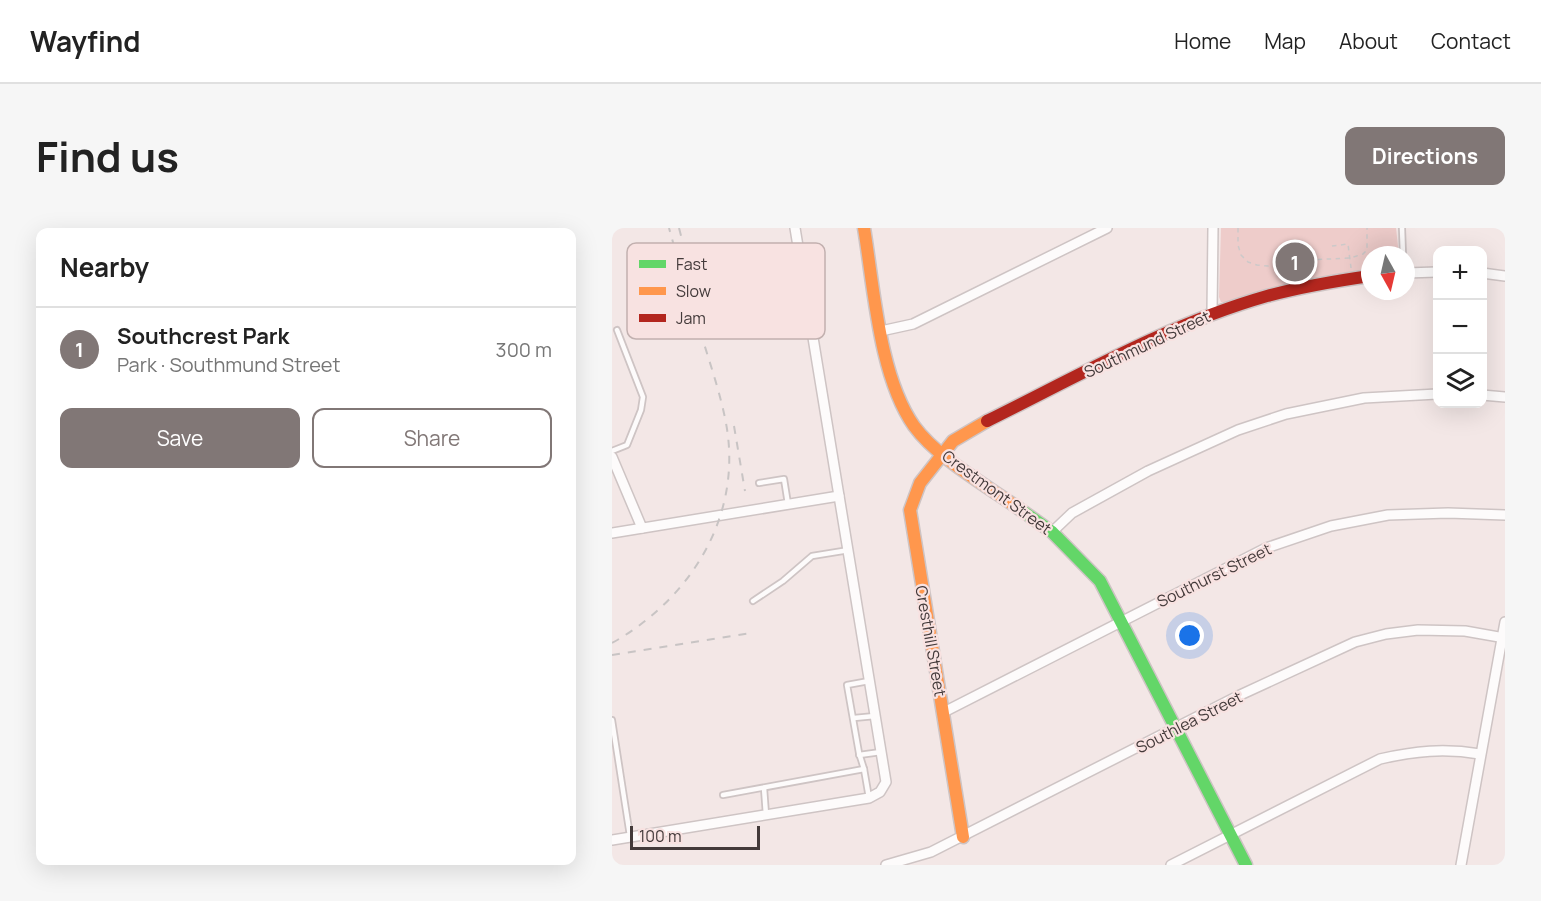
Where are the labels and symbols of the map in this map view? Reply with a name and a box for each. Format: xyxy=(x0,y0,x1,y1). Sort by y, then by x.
pin: 1 xyxy=(1276,240,1314,285)
legend xyxy=(627,243,825,339)
north arrow xyxy=(1361,246,1415,300)
text: Fast xyxy=(676,253,707,275)
text: Slow xyxy=(676,280,711,302)
street label: Southmund Street xyxy=(1080,305,1214,383)
text: Jam xyxy=(676,307,706,329)
street label: Crestmont Street xyxy=(938,445,1056,539)
street label: Southurst Street xyxy=(1153,538,1275,612)
street label: Cresthill Street xyxy=(910,584,952,698)
your location xyxy=(1175,621,1204,650)
street label: Southlea Street xyxy=(1132,686,1246,758)
scale bar xyxy=(630,823,760,850)

